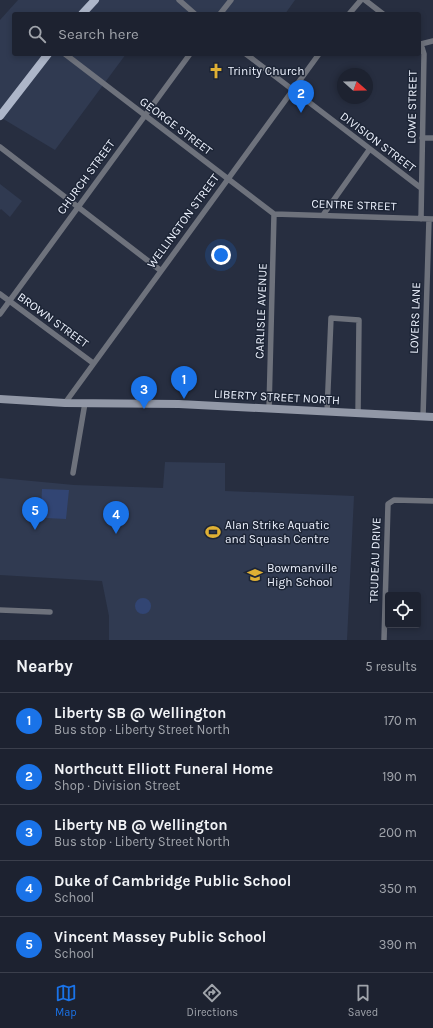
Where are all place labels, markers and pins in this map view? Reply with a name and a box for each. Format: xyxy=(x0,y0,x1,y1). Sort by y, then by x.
church icon: Trinity Church xyxy=(207,62,225,80)
place label: Trinity Church xyxy=(228,64,304,78)
pin: 2 xyxy=(288,80,314,113)
pin: 1 xyxy=(171,366,197,399)
pin: 3 xyxy=(131,376,157,409)
pin: 5 xyxy=(22,497,48,530)
pin: 4 xyxy=(103,501,129,534)
place label: Alan Strike Aquatic and Squash Centre xyxy=(225,518,329,546)
sports icon: Alan Strike Aquatic and Squash Centre xyxy=(204,523,222,541)
place label: Bowmanville High School xyxy=(267,561,337,589)
school or university icon: Bowmanville High School xyxy=(246,566,264,584)

